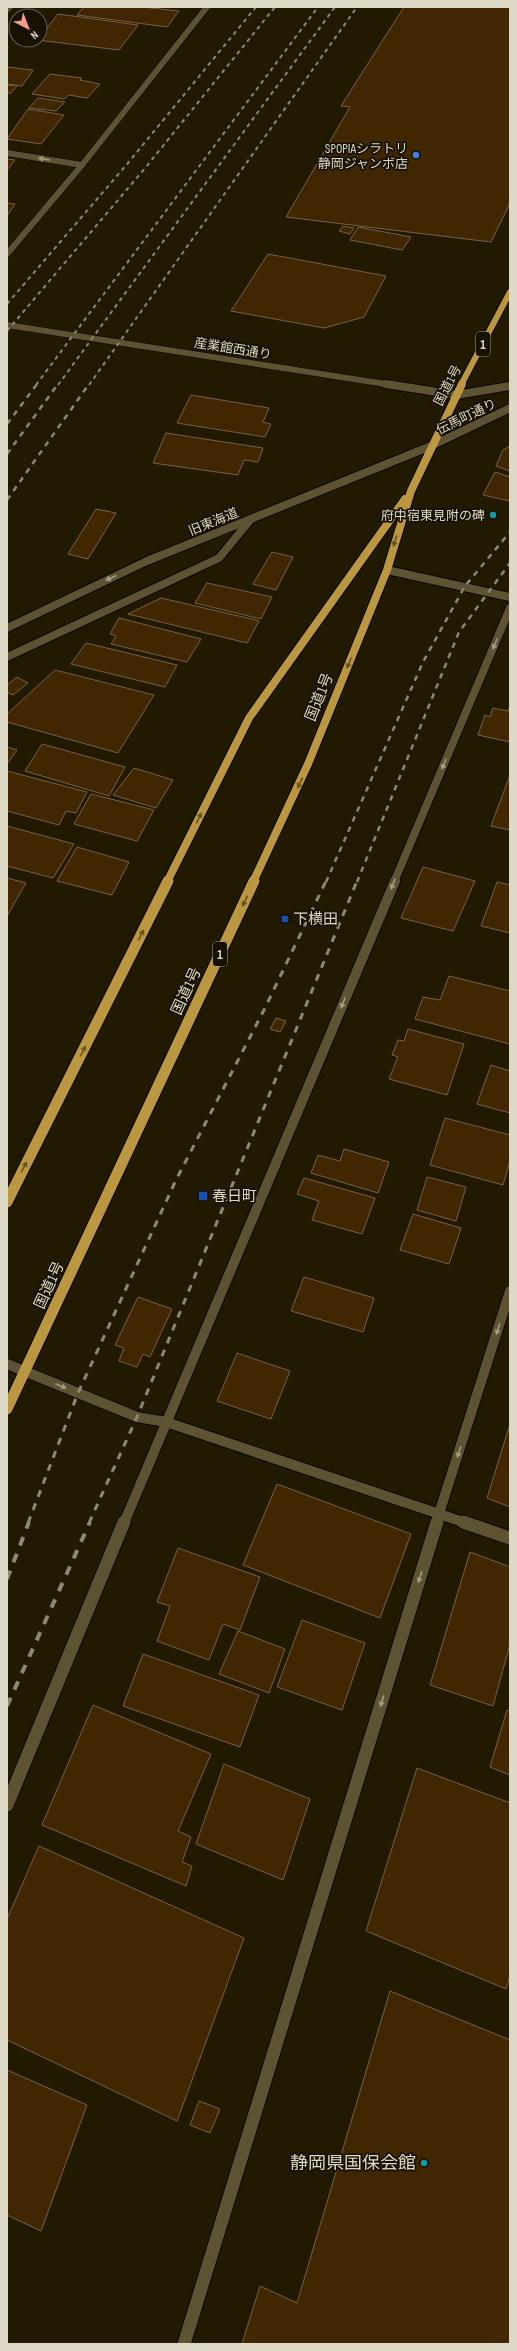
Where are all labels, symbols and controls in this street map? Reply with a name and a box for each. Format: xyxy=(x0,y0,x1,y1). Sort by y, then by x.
north arrow xyxy=(8,8,48,48)
text: N xyxy=(28,28,41,42)
place label: SPOPIAシラトリ 静岡ジャンボ店 xyxy=(318,141,408,172)
marker: SPOPIAシラトリ 静岡ジャンボ店 xyxy=(411,150,421,160)
one-way arrow xyxy=(38,156,50,162)
road number: 1 xyxy=(476,332,490,356)
street label: 産業館西通り xyxy=(193,335,273,363)
street label: 国道1号 xyxy=(431,362,465,408)
street label: 伝馬町通り xyxy=(434,395,499,438)
street label: 旧東海道 xyxy=(186,505,240,539)
place label: 府中宿東見附の碑 xyxy=(381,508,485,524)
marker: 府中宿東見附の碑 xyxy=(488,510,498,520)
one-way arrow xyxy=(392,536,398,548)
one-way arrow xyxy=(106,575,117,581)
one-way arrow xyxy=(492,639,498,650)
one-way arrow xyxy=(346,657,352,669)
street label: 国道1号 xyxy=(301,670,338,724)
one-way arrow xyxy=(441,758,447,770)
one-way arrow xyxy=(297,777,303,789)
one-way arrow xyxy=(196,813,202,824)
one-way arrow xyxy=(390,878,396,890)
one-way arrow xyxy=(242,895,248,906)
place label: 下横田 xyxy=(293,910,338,929)
marker: 下横田 xyxy=(280,914,290,924)
one-way arrow xyxy=(138,929,144,940)
road number: 1 xyxy=(213,942,227,966)
street label: 国道1号 xyxy=(167,964,206,1018)
one-way arrow xyxy=(339,998,345,1010)
one-way arrow xyxy=(80,1045,86,1057)
one-way arrow xyxy=(21,1161,28,1173)
place label: 春日町 xyxy=(212,1187,257,1206)
marker: 春日町 xyxy=(197,1190,209,1202)
street label: 国道1号 xyxy=(30,1258,69,1312)
one-way arrow xyxy=(495,1323,501,1335)
one-way arrow xyxy=(56,1383,68,1389)
one-way arrow xyxy=(456,1447,462,1459)
one-way arrow xyxy=(417,1571,423,1583)
one-way arrow xyxy=(379,1695,385,1707)
place label: 静岡県国保会館 xyxy=(290,2153,416,2174)
marker: 静岡県国保会館 xyxy=(419,2158,429,2168)

